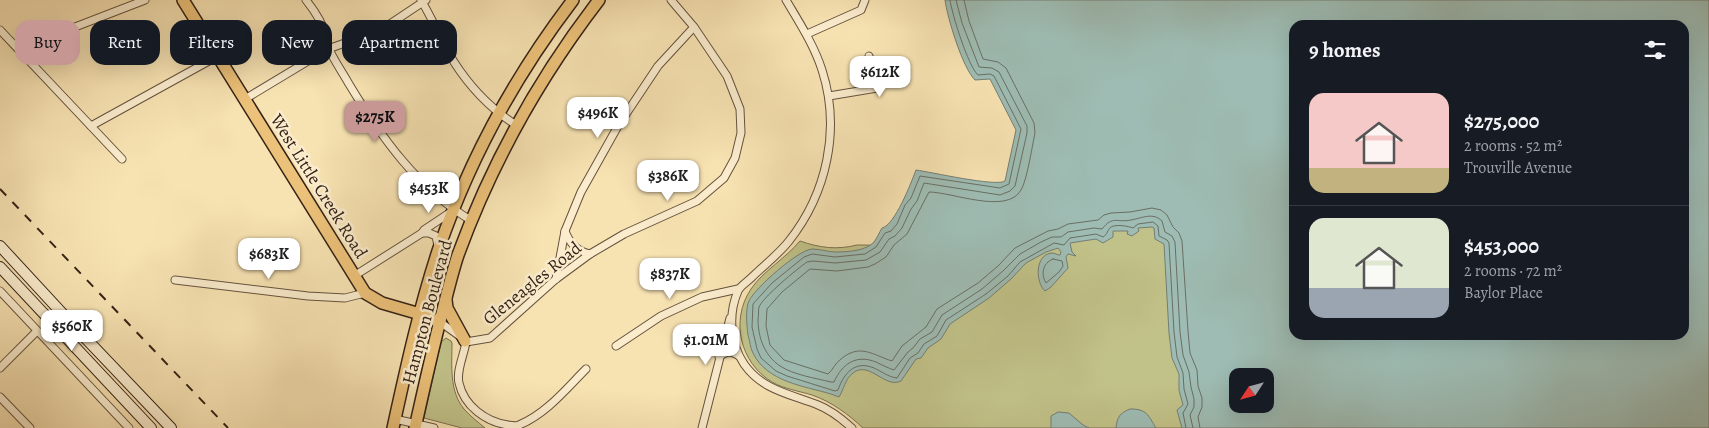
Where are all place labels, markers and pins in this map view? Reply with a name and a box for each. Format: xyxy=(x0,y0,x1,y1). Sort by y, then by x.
pin: $612K xyxy=(845,56,915,98)
pin: $496K xyxy=(563,96,633,139)
pin: $275K xyxy=(340,100,410,143)
pin: $386K xyxy=(633,160,703,202)
pin: $453K xyxy=(394,172,464,214)
pin: $683K xyxy=(234,238,304,280)
pin: $837K xyxy=(635,258,705,300)
pin: $560K xyxy=(37,310,107,352)
pin: $1.01M xyxy=(665,324,747,366)

